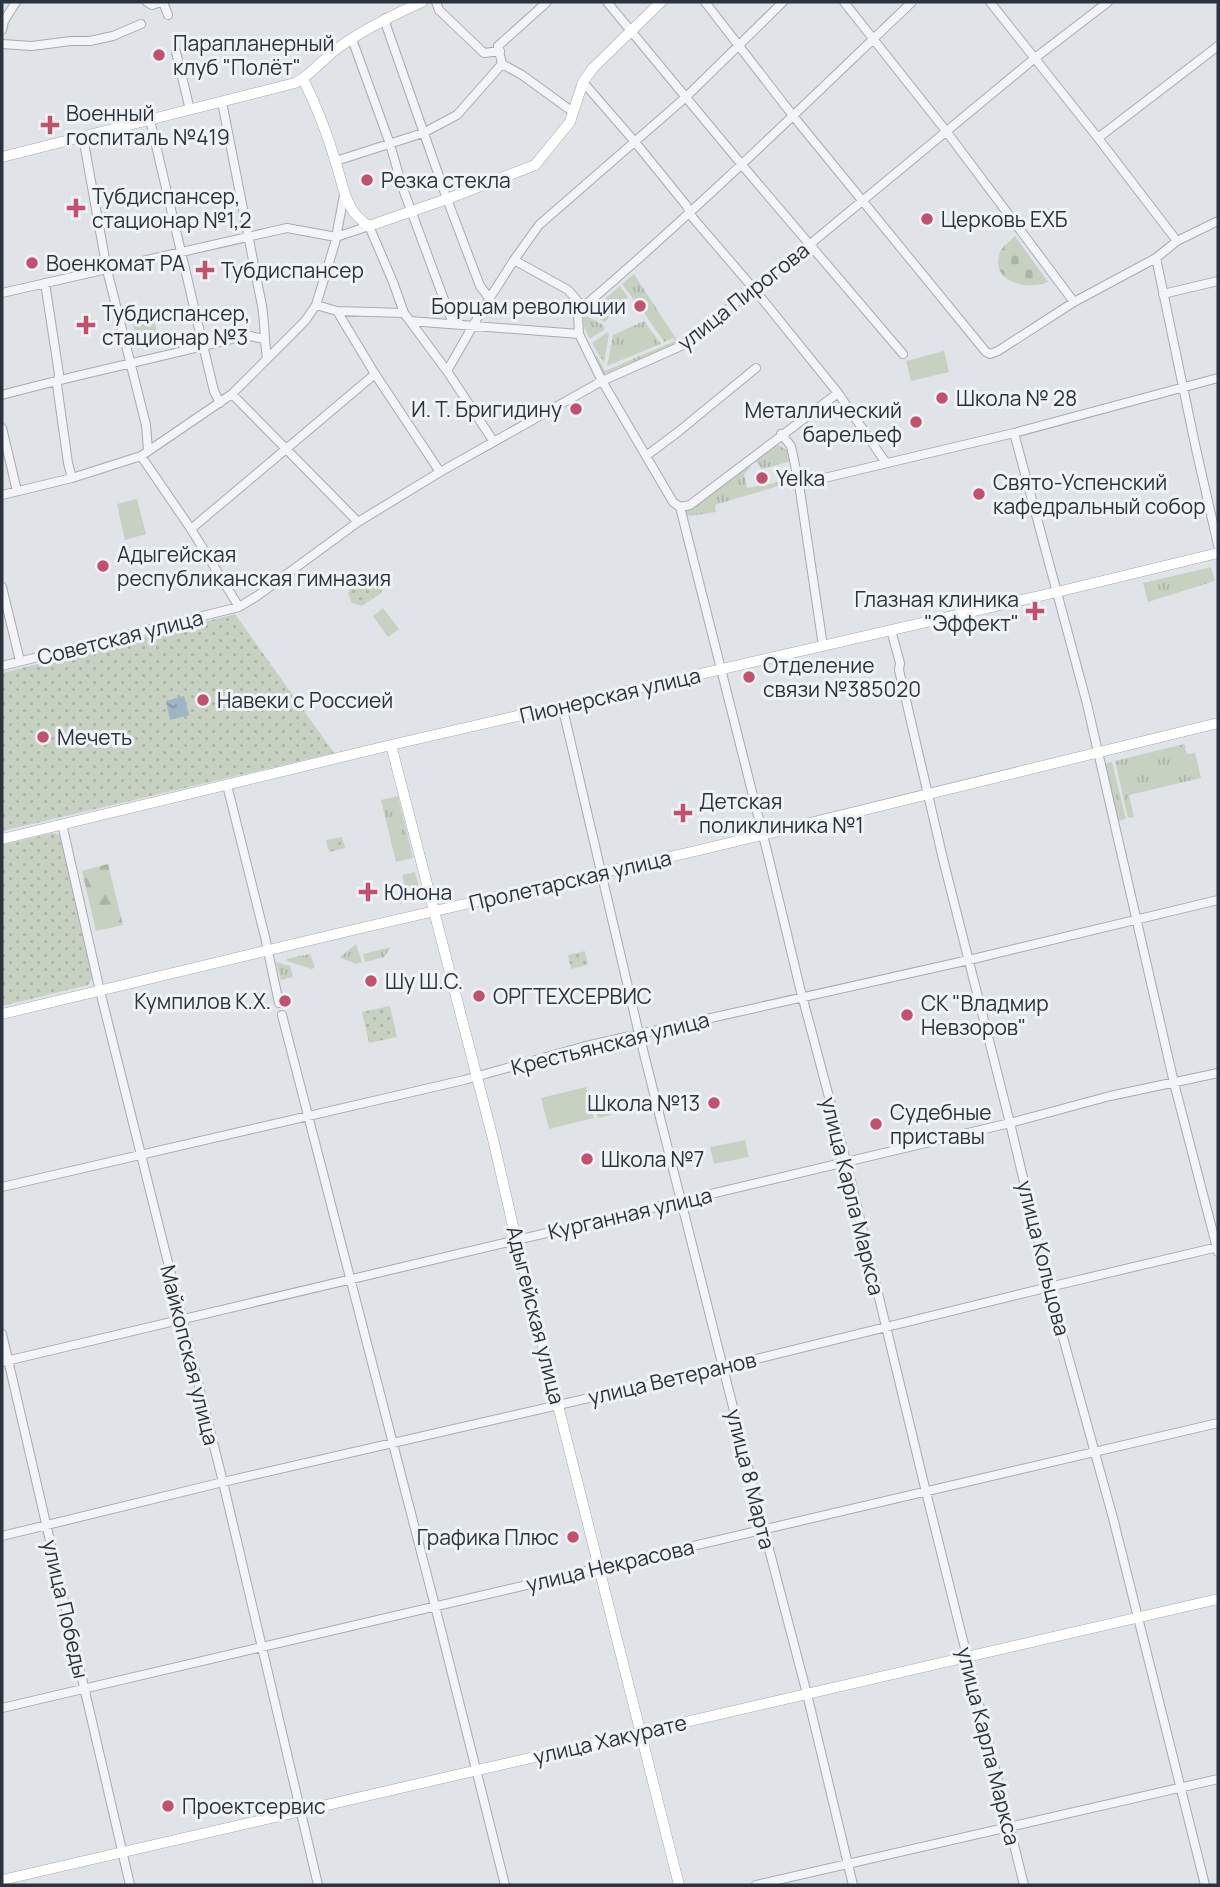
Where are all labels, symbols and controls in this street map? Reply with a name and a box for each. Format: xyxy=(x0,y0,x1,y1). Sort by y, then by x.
place label: Парапланерный клуб "Полёт" xyxy=(173,29,335,81)
marker: Парапланерный клуб "Полёт" xyxy=(151,47,167,63)
place label: Военный госпиталь №419 xyxy=(66,99,230,151)
marker: Военный госпиталь №419 xyxy=(40,115,60,135)
place label: Резка стекла xyxy=(381,166,511,194)
marker: Резка стекла xyxy=(359,172,375,188)
place label: Тубдиспансер, стационар №1,2 xyxy=(92,182,251,234)
marker: Тубдиспансер, стационар №1,2 xyxy=(66,198,86,218)
place label: Церковь ЕХБ xyxy=(941,205,1068,233)
marker: Церковь ЕХБ xyxy=(919,211,935,227)
street label: улица Пирогова xyxy=(671,236,815,356)
place label: Военкомат РА xyxy=(46,249,185,277)
marker: Военкомат РА xyxy=(24,255,40,271)
place label: Тубдиспансер xyxy=(221,256,364,284)
marker: Тубдиспансер xyxy=(195,260,215,280)
place label: Борцам революции xyxy=(431,292,626,320)
marker: Борцам революции xyxy=(632,298,648,314)
place label: Тубдиспансер, стационар №3 xyxy=(102,299,250,351)
marker: Тубдиспансер, стационар №3 xyxy=(76,315,96,335)
place label: Школа № 28 xyxy=(956,384,1077,412)
marker: Школа № 28 xyxy=(934,390,950,406)
place label: И. Т. Бригидину xyxy=(411,395,562,423)
place label: Металлический барельеф xyxy=(745,396,902,448)
marker: И. Т. Бригидину xyxy=(568,401,584,417)
marker: Металлический барельеф xyxy=(908,414,924,430)
place label: Yelka xyxy=(776,464,825,492)
place label: Свято-Успенский кафедральный собор xyxy=(993,468,1206,520)
marker: Yelka xyxy=(754,470,770,486)
marker: Свято-Успенский кафедральный собор xyxy=(971,486,987,502)
place label: Адыгейская республиканская гимназия xyxy=(117,540,391,592)
marker: Адыгейская республиканская гимназия xyxy=(95,558,111,574)
place label: Глазная клиника "Эффект" xyxy=(855,585,1019,637)
marker: Глазная клиника "Эффект" xyxy=(1025,601,1045,621)
street label: Советская улица xyxy=(34,603,206,671)
place label: Отделение связи №385020 xyxy=(763,651,921,703)
street label: Пионерская улица xyxy=(517,661,703,729)
marker: Отделение связи №385020 xyxy=(741,669,757,685)
place label: Навеки с Россией xyxy=(217,686,393,714)
marker: Навеки с Россией xyxy=(195,692,211,708)
place label: Мечеть xyxy=(57,723,132,751)
marker: Мечеть xyxy=(35,729,51,745)
place label: Детская поликлиника №1 xyxy=(699,787,864,839)
marker: Детская поликлиника №1 xyxy=(673,803,693,823)
street label: Пролетарская улица xyxy=(466,843,674,917)
place label: Юнона xyxy=(384,878,452,906)
marker: Юнона xyxy=(358,882,378,902)
place label: Шу Ш.С. xyxy=(385,967,463,995)
marker: Шу Ш.С. xyxy=(363,973,379,989)
place label: ОРГТЕХСЕРВИС xyxy=(493,982,652,1010)
place label: Кумпилов К.Х. xyxy=(134,987,271,1015)
marker: ОРГТЕХСЕРВИС xyxy=(471,988,487,1004)
place label: СК "Владмир Невзоров" xyxy=(921,989,1049,1041)
marker: Кумпилов К.Х. xyxy=(277,993,293,1009)
street label: Крестьянская улица xyxy=(508,1005,712,1081)
marker: СК "Владмир Невзоров" xyxy=(899,1007,915,1023)
place label: Школа №13 xyxy=(587,1089,700,1117)
street label: улица Карла Маркса xyxy=(815,1094,891,1298)
marker: Школа №13 xyxy=(706,1095,722,1111)
place label: Судебные приставы xyxy=(890,1098,992,1150)
marker: Судебные приставы xyxy=(868,1116,884,1132)
place label: Школа №7 xyxy=(601,1145,704,1173)
marker: Школа №7 xyxy=(579,1151,595,1167)
street label: улица Кольцова xyxy=(1011,1178,1077,1338)
street label: Курганная улица xyxy=(545,1181,715,1245)
street label: Адыгейская улица xyxy=(500,1223,572,1407)
street label: Майкопская улица xyxy=(154,1262,226,1448)
street label: улица Ветеранов xyxy=(585,1345,759,1411)
street label: улица 8 Марта xyxy=(720,1406,782,1552)
place label: Графика Плюс xyxy=(417,1523,559,1551)
marker: Графика Плюс xyxy=(565,1529,581,1545)
street label: улица Некрасова xyxy=(523,1532,697,1598)
street label: улица Победы xyxy=(36,1537,96,1681)
street label: улица Карла Маркса xyxy=(951,1644,1027,1848)
street label: улица Хакурате xyxy=(531,1708,689,1770)
place label: Проектсервис xyxy=(182,1792,326,1820)
marker: Проектсервис xyxy=(160,1798,176,1814)

